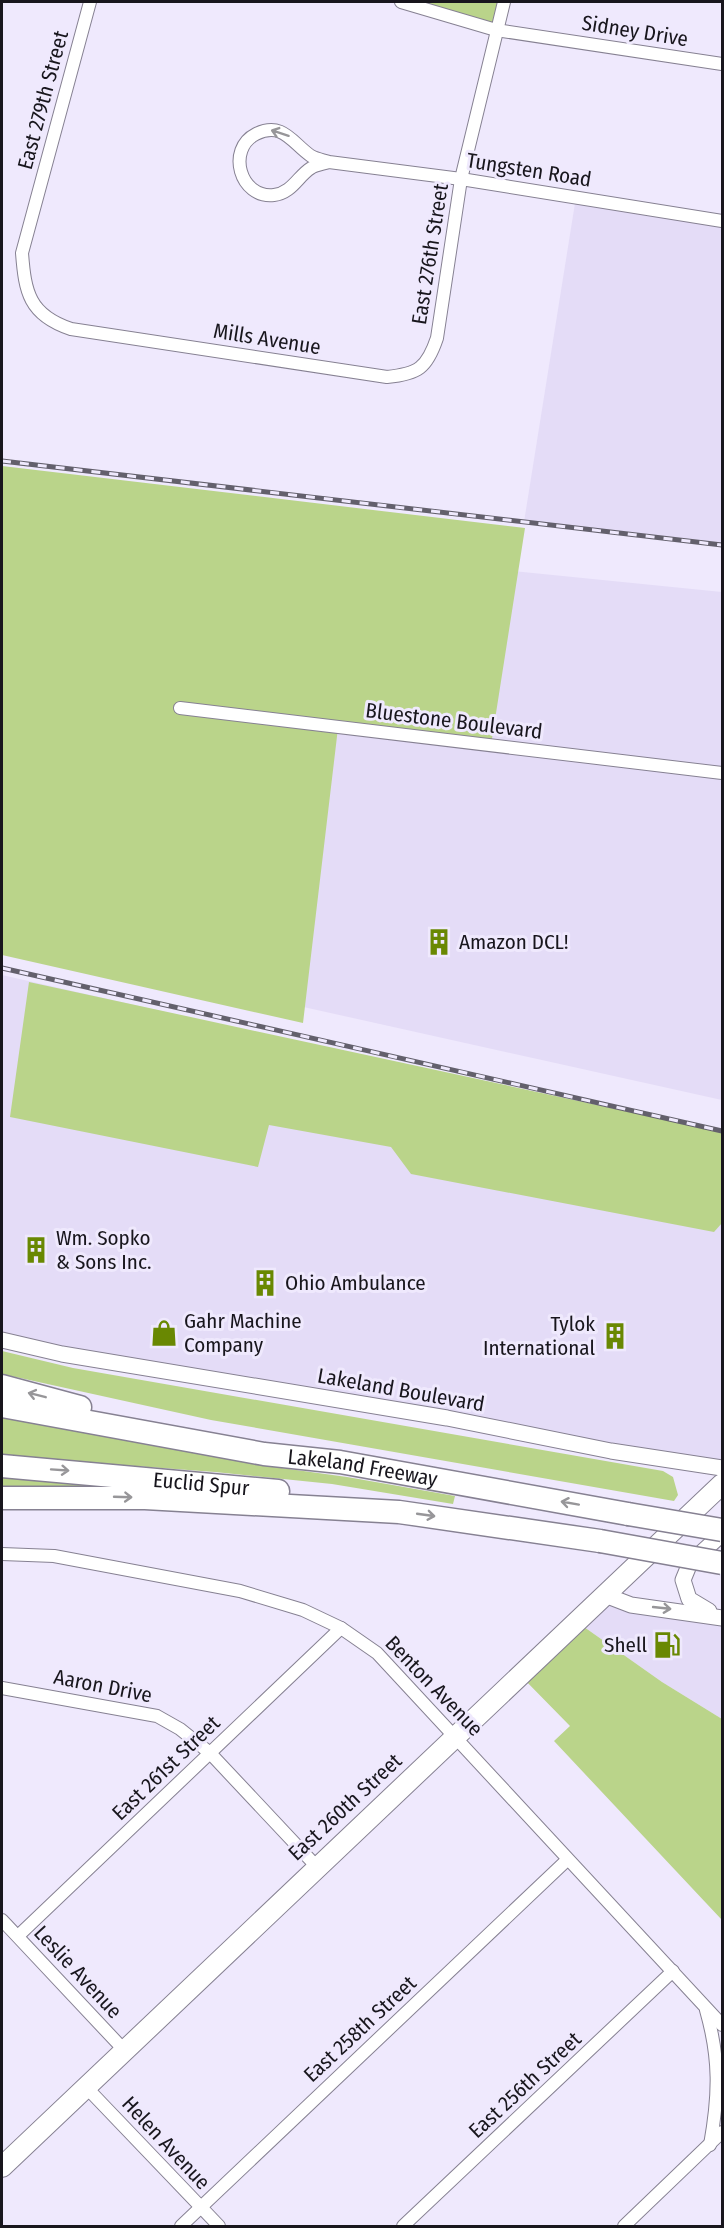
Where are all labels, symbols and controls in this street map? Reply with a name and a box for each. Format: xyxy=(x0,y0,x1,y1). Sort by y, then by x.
street label: Sidney Drive xyxy=(580,10,690,52)
street label: East 279th Street xyxy=(12,28,74,172)
one-way arrow xyxy=(271,127,290,138)
street label: Tungsten Road xyxy=(465,147,593,193)
street label: East 276th Street xyxy=(406,181,454,326)
street label: Mills Avenue xyxy=(211,318,323,360)
street label: Bluestone Boulevard xyxy=(364,697,544,745)
building icon: Amazon DCL! xyxy=(424,927,454,957)
place label: Amazon DCL! xyxy=(459,929,569,955)
place label: Wm. Sopko & Sons Inc. xyxy=(56,1225,152,1275)
building icon: Wm. Sopko & Sons Inc. xyxy=(21,1235,51,1265)
building icon: Ohio Ambulance xyxy=(250,1268,280,1298)
place label: Ohio Ambulance xyxy=(285,1270,426,1296)
place label: Gahr Machine Company xyxy=(184,1308,302,1358)
place label: Tylok International xyxy=(483,1311,595,1361)
shop icon: Gahr Machine Company xyxy=(149,1318,179,1348)
building icon: Tylok International xyxy=(600,1321,630,1351)
street label: Lakeland Boulevard xyxy=(316,1363,486,1417)
one-way arrow xyxy=(28,1389,47,1401)
street label: Lakeland Freeway xyxy=(287,1444,440,1492)
one-way arrow xyxy=(49,1465,69,1476)
street label: Euclid Spur xyxy=(152,1467,251,1501)
one-way arrow xyxy=(112,1492,132,1503)
one-way arrow xyxy=(561,1498,581,1509)
one-way arrow xyxy=(415,1510,435,1521)
one-way arrow xyxy=(651,1603,671,1614)
street label: Benton Avenue xyxy=(380,1630,488,1742)
fuel station icon: Shell xyxy=(652,1630,682,1660)
place label: Shell xyxy=(604,1632,647,1658)
street label: Aaron Drive xyxy=(52,1664,154,1708)
street label: East 261st Street xyxy=(107,1710,225,1826)
street label: East 260th Street xyxy=(283,1748,407,1866)
street label: Leslie Avenue xyxy=(28,1920,128,2024)
street label: East 258th Street xyxy=(298,1970,422,2088)
street label: East 256th Street xyxy=(463,2026,587,2144)
street label: Helen Avenue xyxy=(116,2091,216,2195)

